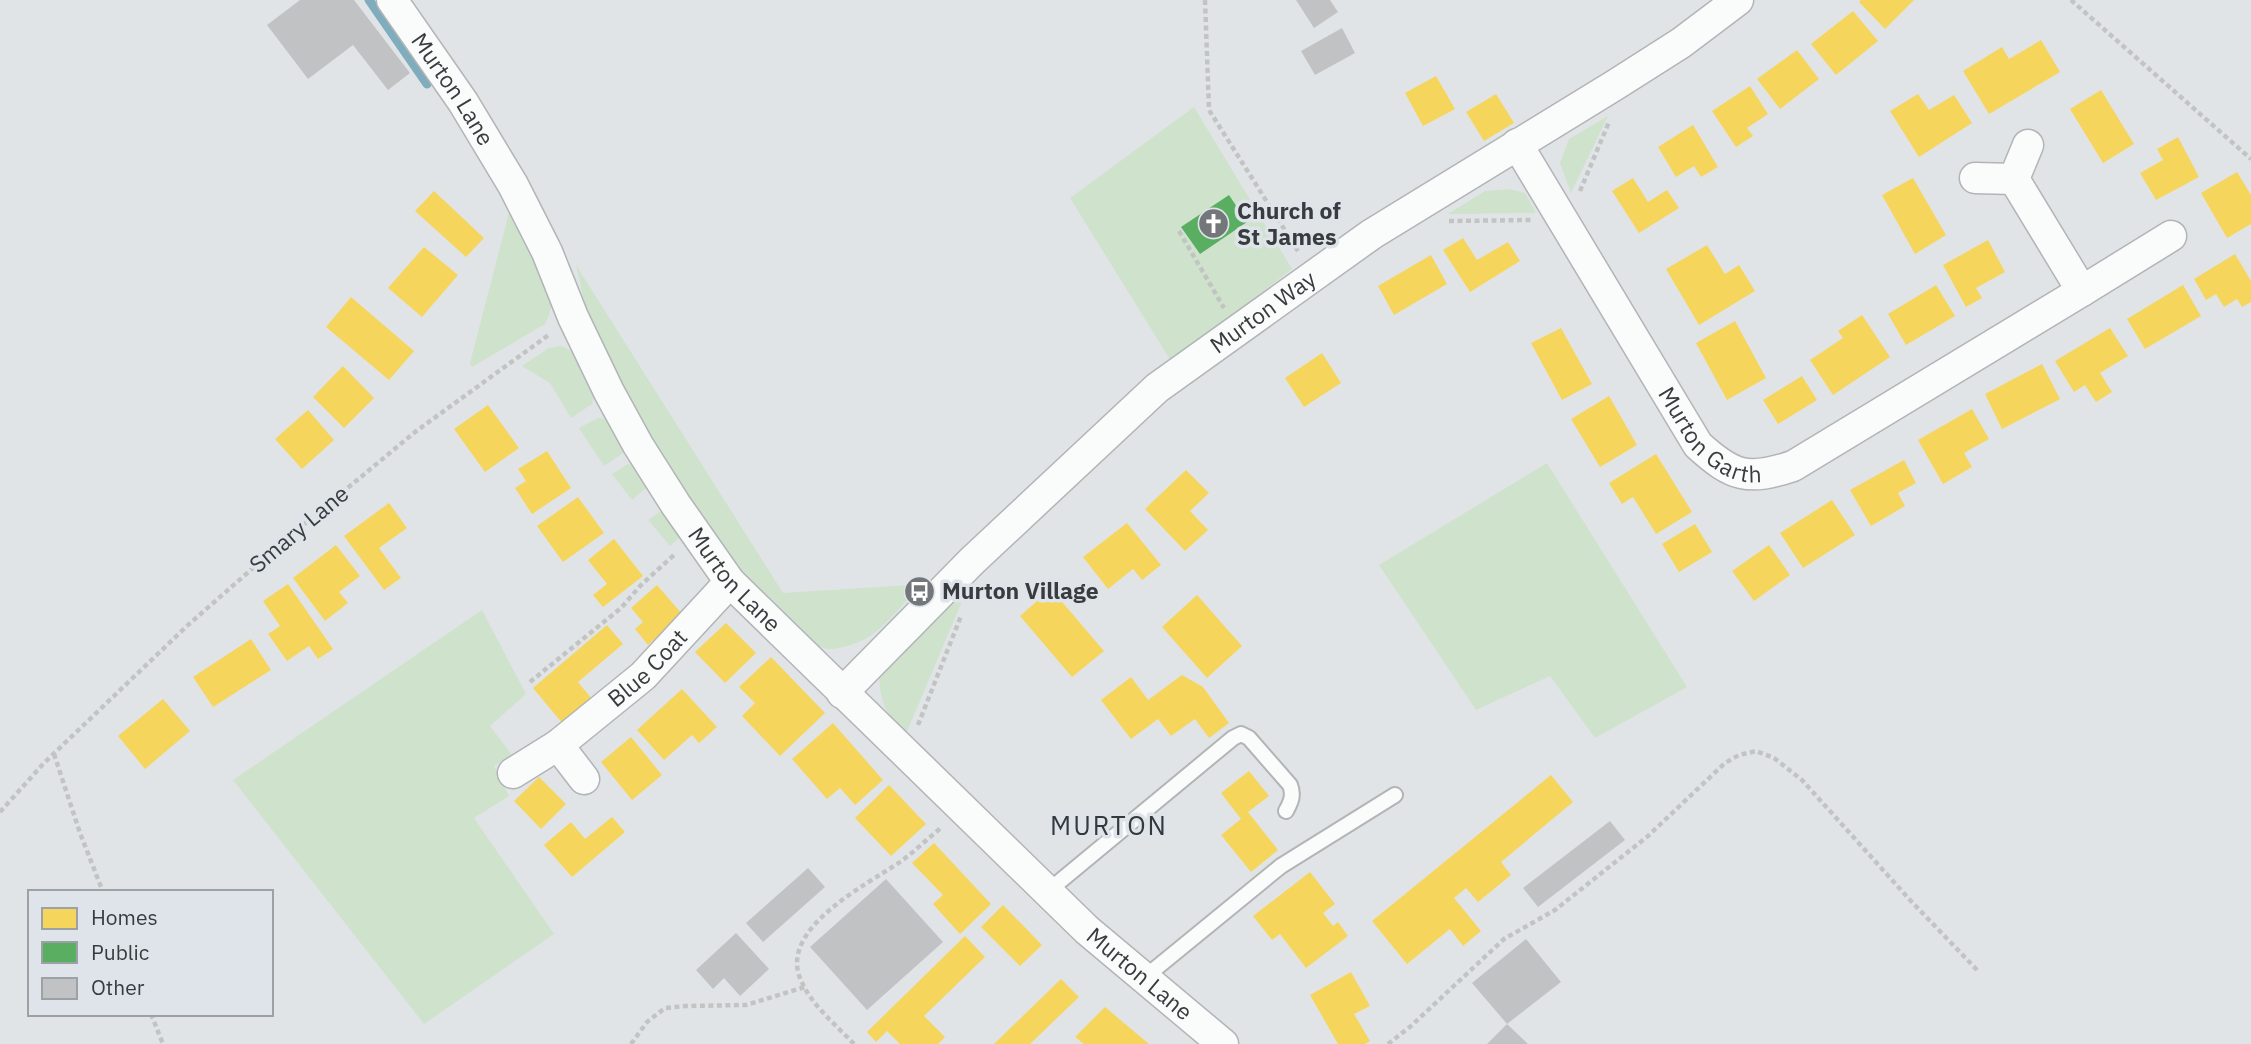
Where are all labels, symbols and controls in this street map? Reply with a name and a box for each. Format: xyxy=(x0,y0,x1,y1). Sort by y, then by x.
street label: Murton Lane xyxy=(405,26,502,151)
place label: Church of St James xyxy=(1237,195,1341,251)
church icon: Church of St James xyxy=(1197,207,1231,241)
street label: Murton Way xyxy=(1203,263,1322,359)
street label: Murton Garth xyxy=(1652,381,1762,489)
street label: Smary Lane xyxy=(242,478,354,579)
street label: Murton Lane xyxy=(682,521,788,638)
bus stop icon: Murton Village xyxy=(902,574,936,608)
place label: Murton Village xyxy=(942,575,1099,605)
street label: Blue Coat xyxy=(601,622,693,713)
district label: MURTON xyxy=(1050,808,1168,842)
legend xyxy=(28,890,273,1016)
text: Homes xyxy=(91,903,158,931)
street label: Murton Lane xyxy=(1081,920,1199,1026)
text: Public xyxy=(91,938,149,966)
text: Other xyxy=(91,973,145,1001)

